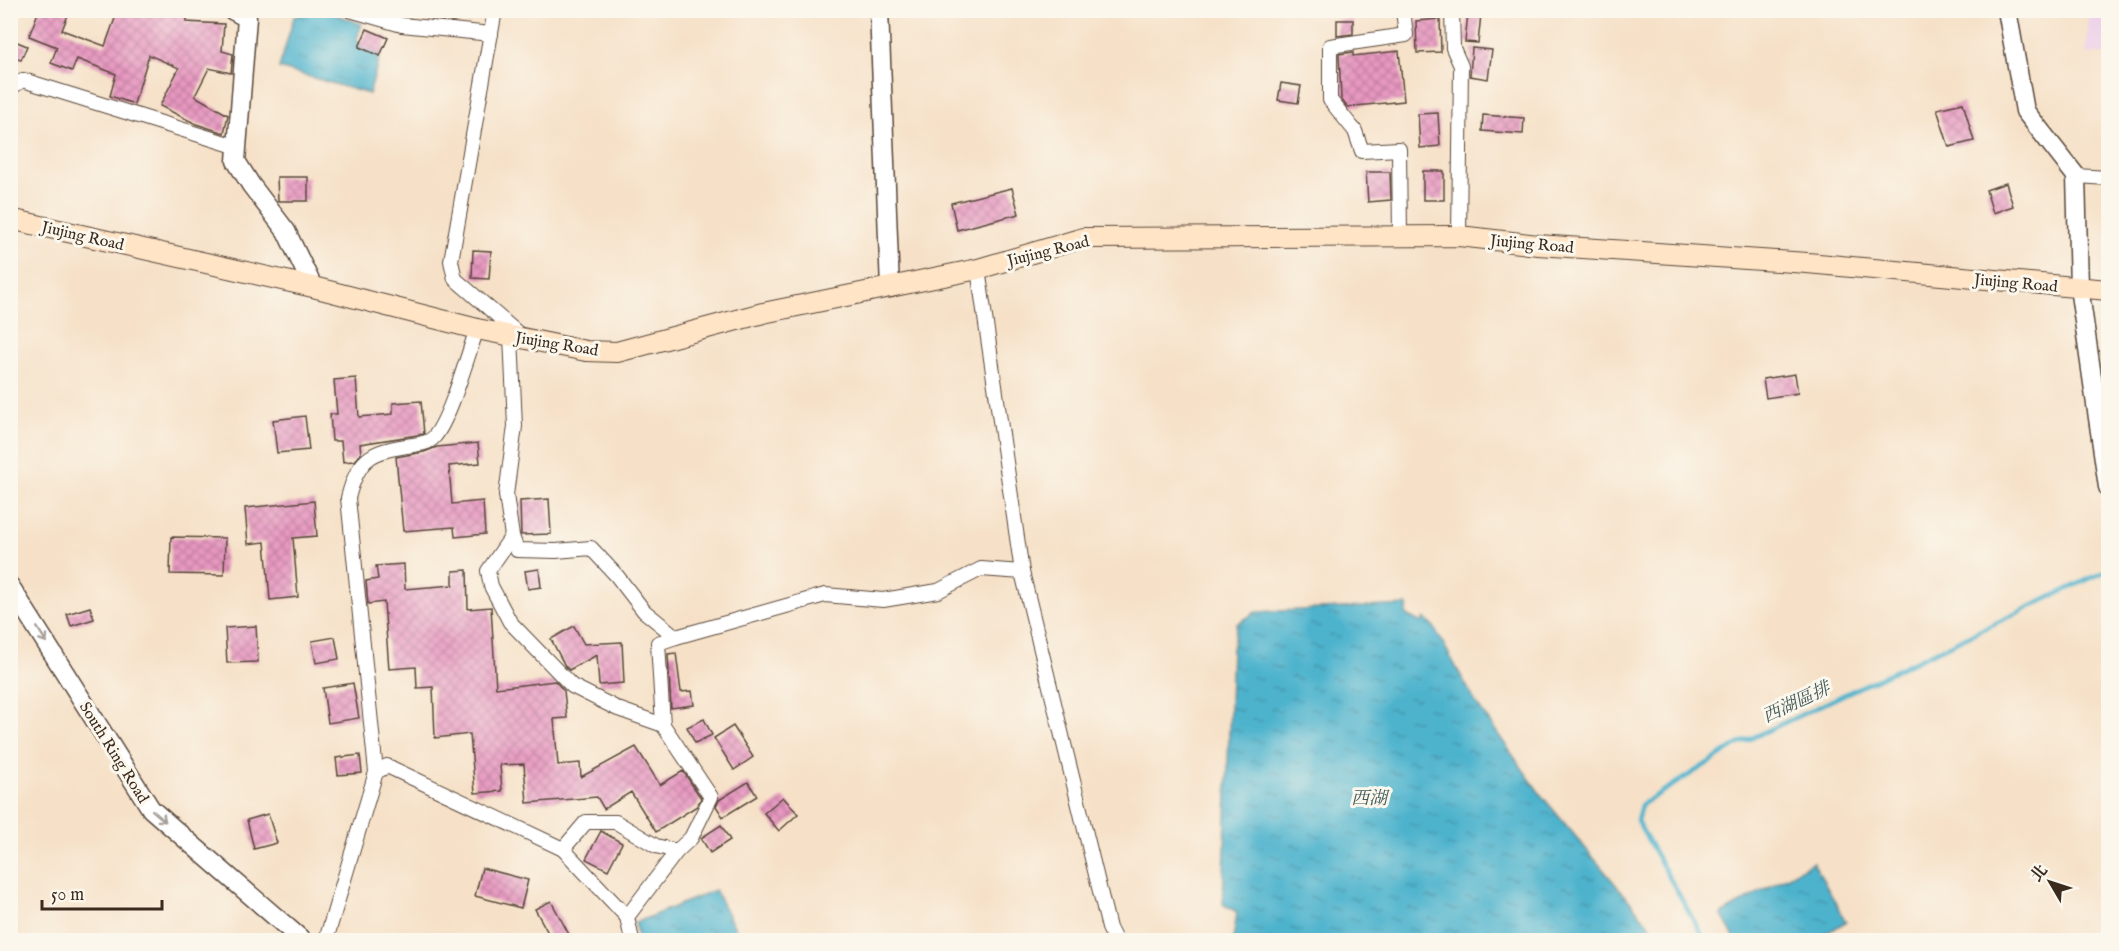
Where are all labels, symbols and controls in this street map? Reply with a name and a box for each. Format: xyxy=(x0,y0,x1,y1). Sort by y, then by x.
street label: Jiujing Road xyxy=(38,217,126,256)
street label: Jiujing Road xyxy=(1487,231,1575,259)
street label: Jiujing Road xyxy=(1003,232,1092,272)
street label: Jiujing Road xyxy=(1971,270,2059,298)
street label: Jiujing Road xyxy=(512,328,600,361)
one-way arrow xyxy=(36,626,48,643)
water label: 西湖區排 xyxy=(1759,676,1837,729)
street label: South Ring Road xyxy=(74,699,153,808)
water label: 西湖 xyxy=(1351,788,1390,811)
one-way arrow xyxy=(151,809,166,823)
north arrow xyxy=(2020,852,2080,912)
text: 北 xyxy=(2027,861,2053,886)
scale bar xyxy=(42,873,162,911)
text: 50 m xyxy=(51,884,84,907)

